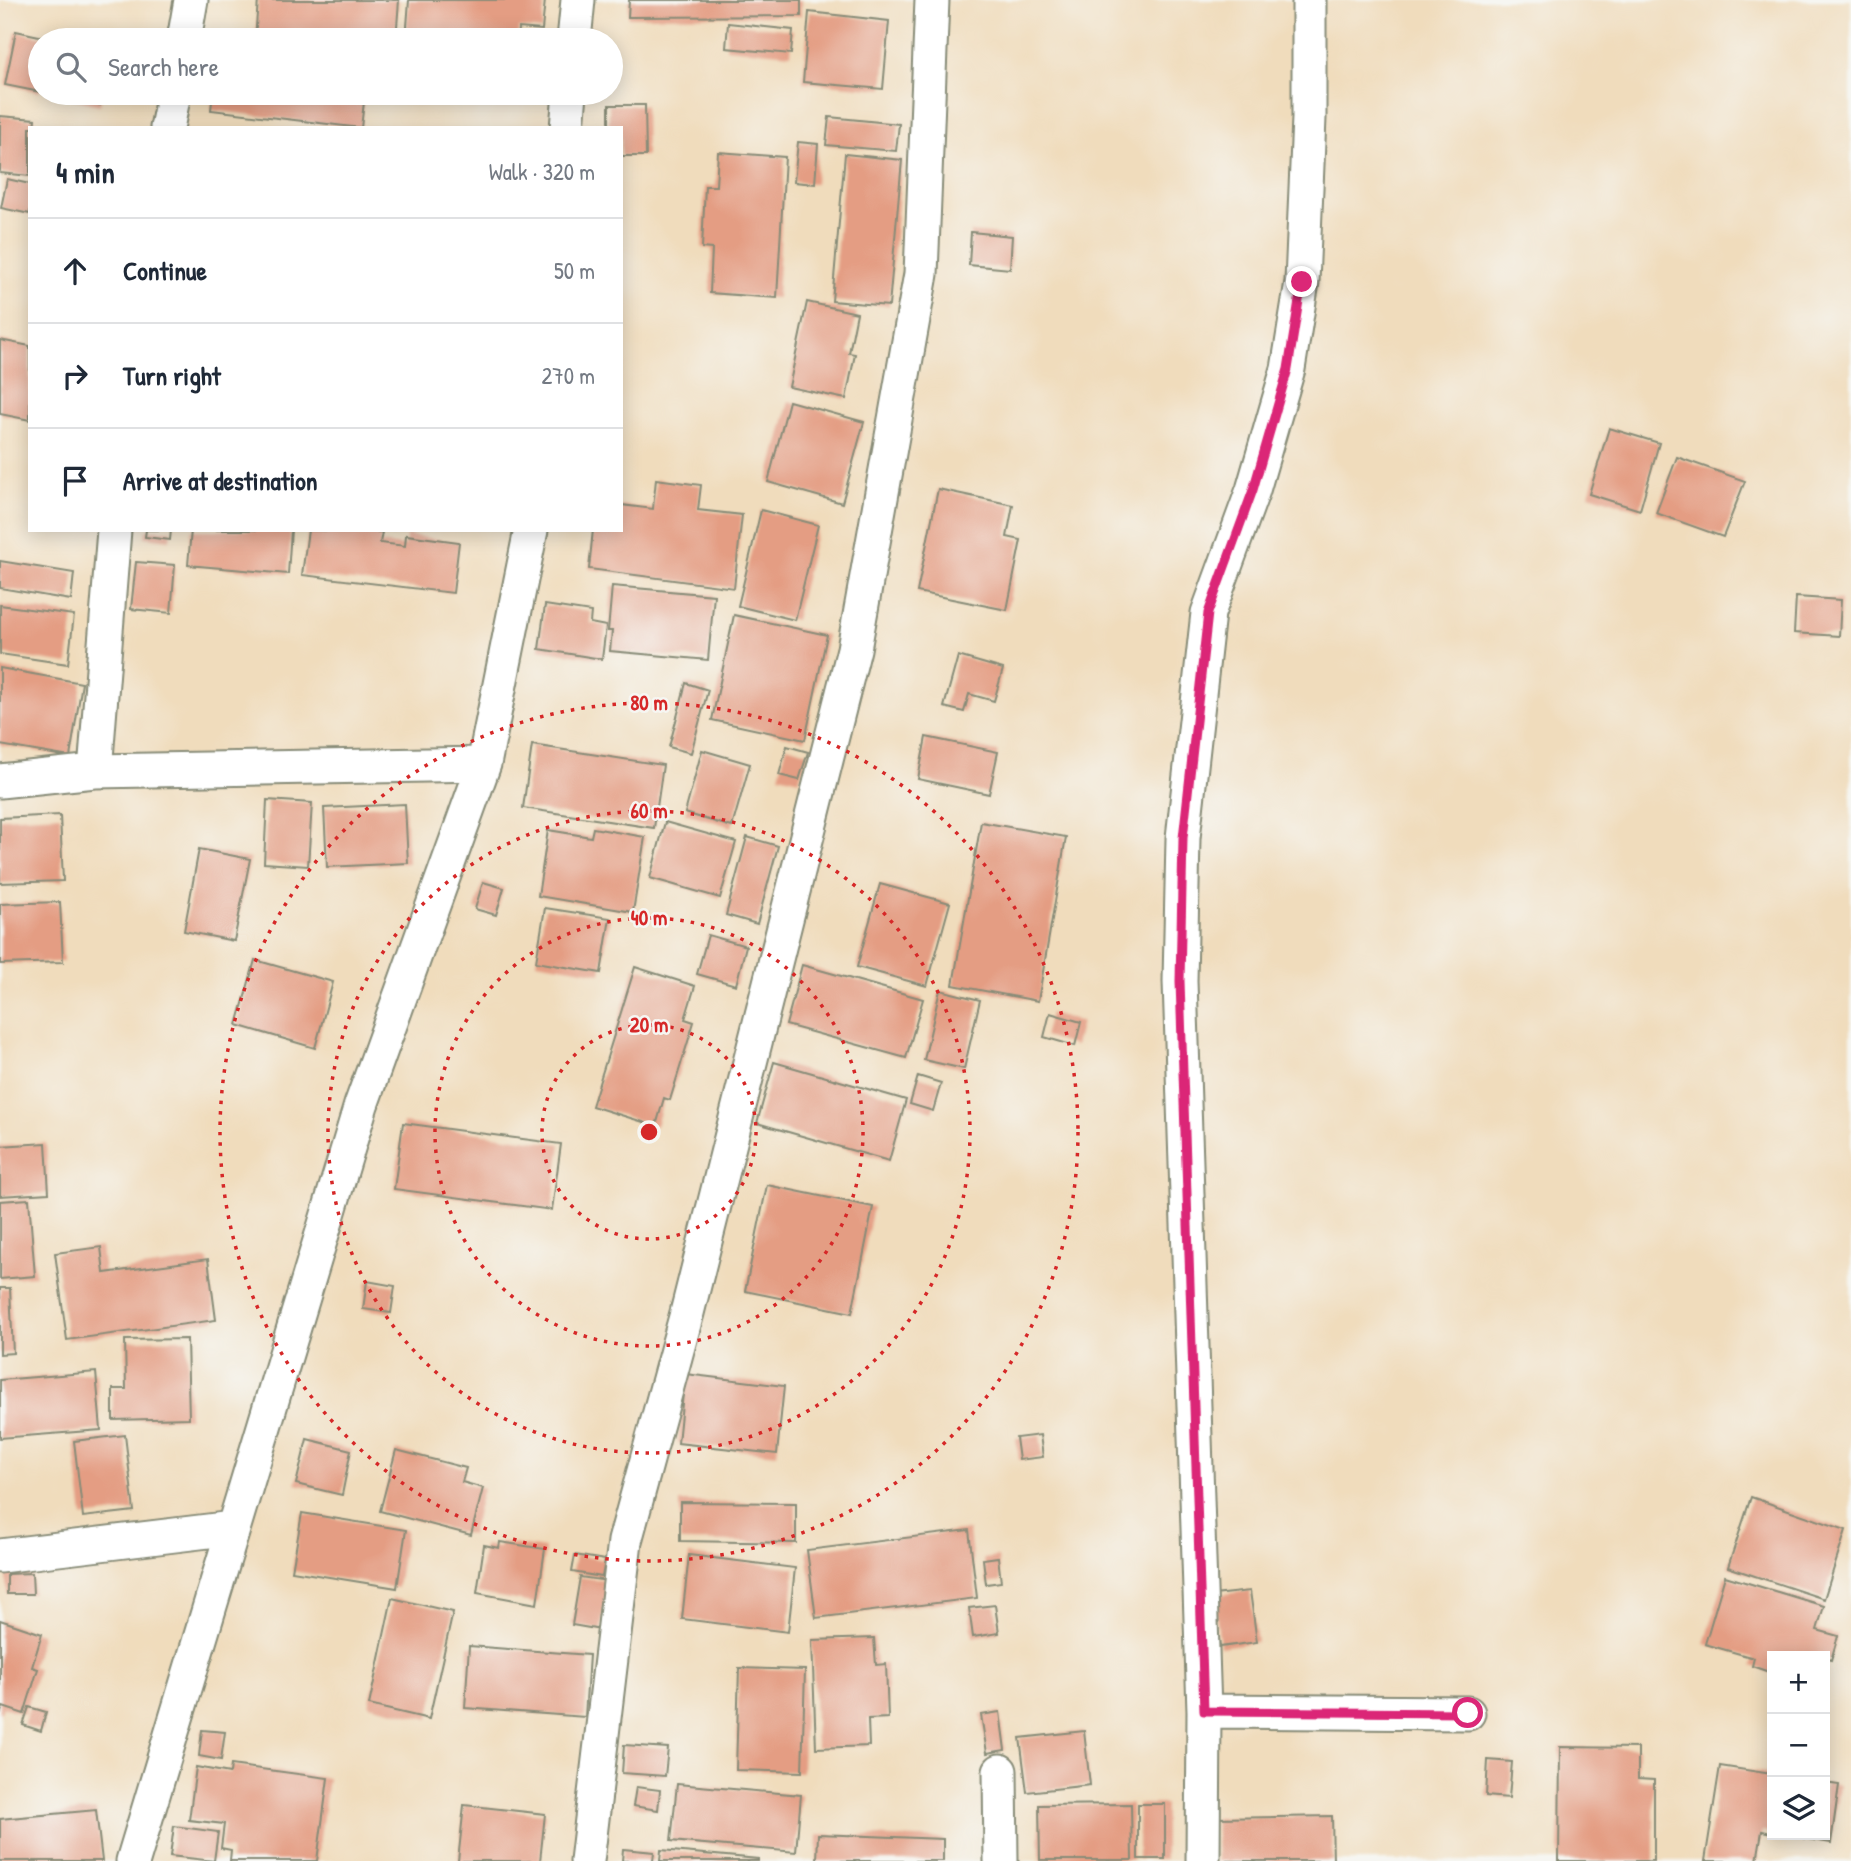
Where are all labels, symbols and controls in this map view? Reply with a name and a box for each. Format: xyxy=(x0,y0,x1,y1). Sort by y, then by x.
search box xyxy=(28,28,623,105)
icon: search xyxy=(52,48,90,86)
text: Search here xyxy=(108,49,219,84)
text: 4 min xyxy=(56,152,115,192)
text: Walk · 320 m xyxy=(489,156,595,187)
icon: ahead xyxy=(56,252,94,290)
text: Continue xyxy=(123,253,207,288)
text: 50 m xyxy=(554,255,595,286)
route end xyxy=(1286,266,1317,297)
icon: right xyxy=(56,357,94,395)
text: Turn right xyxy=(123,358,221,393)
text: 270 m xyxy=(542,360,595,391)
icon: arrive xyxy=(56,462,94,500)
text: Arrive at destination xyxy=(123,463,318,498)
text: 80 m xyxy=(630,688,668,717)
text: 60 m xyxy=(631,796,667,825)
text: 40 m xyxy=(631,903,667,932)
text: 20 m xyxy=(630,1010,668,1039)
centre of rings xyxy=(637,1120,661,1144)
map controls xyxy=(1767,1651,1830,1840)
button: + xyxy=(1767,1651,1830,1714)
route start xyxy=(1452,1697,1483,1728)
button: − xyxy=(1767,1714,1830,1777)
button: layers xyxy=(1767,1777,1830,1840)

